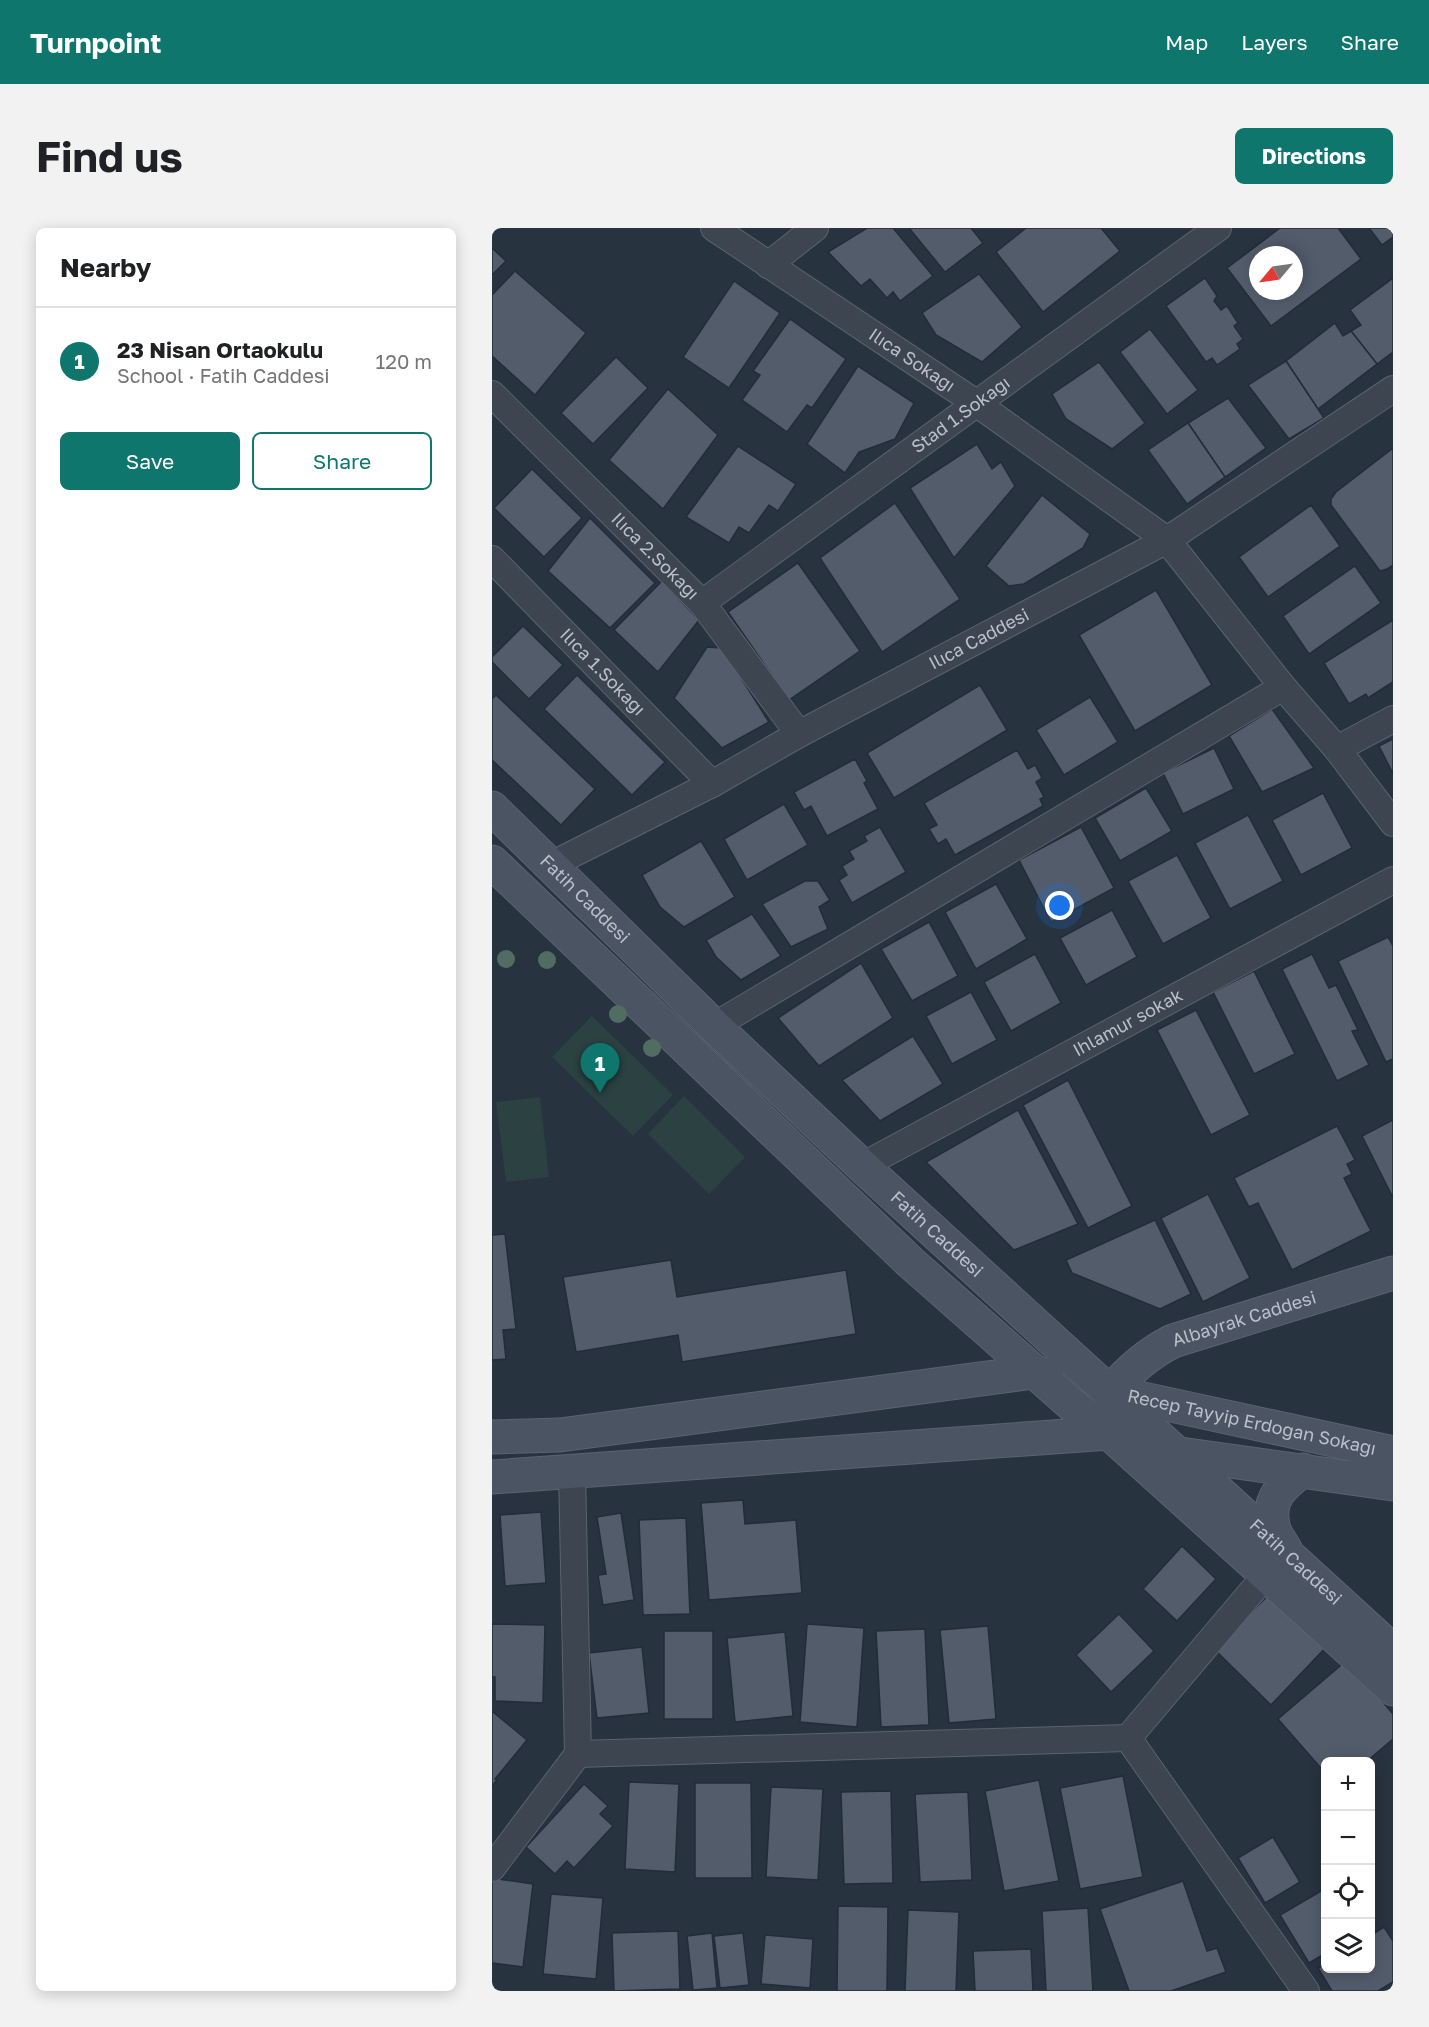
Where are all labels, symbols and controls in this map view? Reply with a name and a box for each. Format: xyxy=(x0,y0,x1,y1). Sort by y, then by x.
text: Turnpoint xyxy=(30,26,161,59)
text: Map xyxy=(1165,29,1208,55)
text: Layers xyxy=(1241,29,1308,55)
text: Share xyxy=(1341,29,1399,55)
button: Directions xyxy=(1235,128,1393,184)
text: Find us xyxy=(36,131,183,181)
north arrow xyxy=(1249,246,1303,300)
text: Nearby xyxy=(60,252,151,283)
street label: Ilıca Sokağı xyxy=(865,323,960,396)
text: 23 Nisan Ortaokulu xyxy=(117,336,323,363)
text: 1 xyxy=(74,349,85,373)
text: 120 m xyxy=(376,349,432,373)
text: School · Fatih Caddesi xyxy=(117,363,330,387)
street label: Stad 1.Sokağı xyxy=(907,371,1014,457)
button: Save xyxy=(60,432,240,490)
button: Share xyxy=(252,432,432,490)
street label: Ilıca 2.Sokağı xyxy=(607,507,704,604)
street label: Ilıca Caddesi xyxy=(925,603,1032,674)
street label: Ilıca 1.Sokağı xyxy=(556,623,651,719)
street label: Fatih Caddesi xyxy=(536,849,635,947)
your location xyxy=(1045,891,1074,920)
street label: Ihlamur sokak xyxy=(1069,983,1186,1060)
pin: 1 xyxy=(580,1044,620,1093)
street label: Fatih Caddesi xyxy=(887,1186,988,1281)
street label: Albayrak Caddesi xyxy=(1169,1285,1319,1351)
street label: Recep Tayyip Erdoğan Sokağı xyxy=(1126,1384,1378,1459)
street label: Fatih Caddesi xyxy=(1245,1514,1347,1609)
map controls xyxy=(1321,1757,1375,1973)
button: + xyxy=(1321,1757,1375,1811)
button: − xyxy=(1321,1811,1375,1865)
button: locate xyxy=(1321,1865,1375,1919)
button: layers xyxy=(1321,1919,1375,1973)

